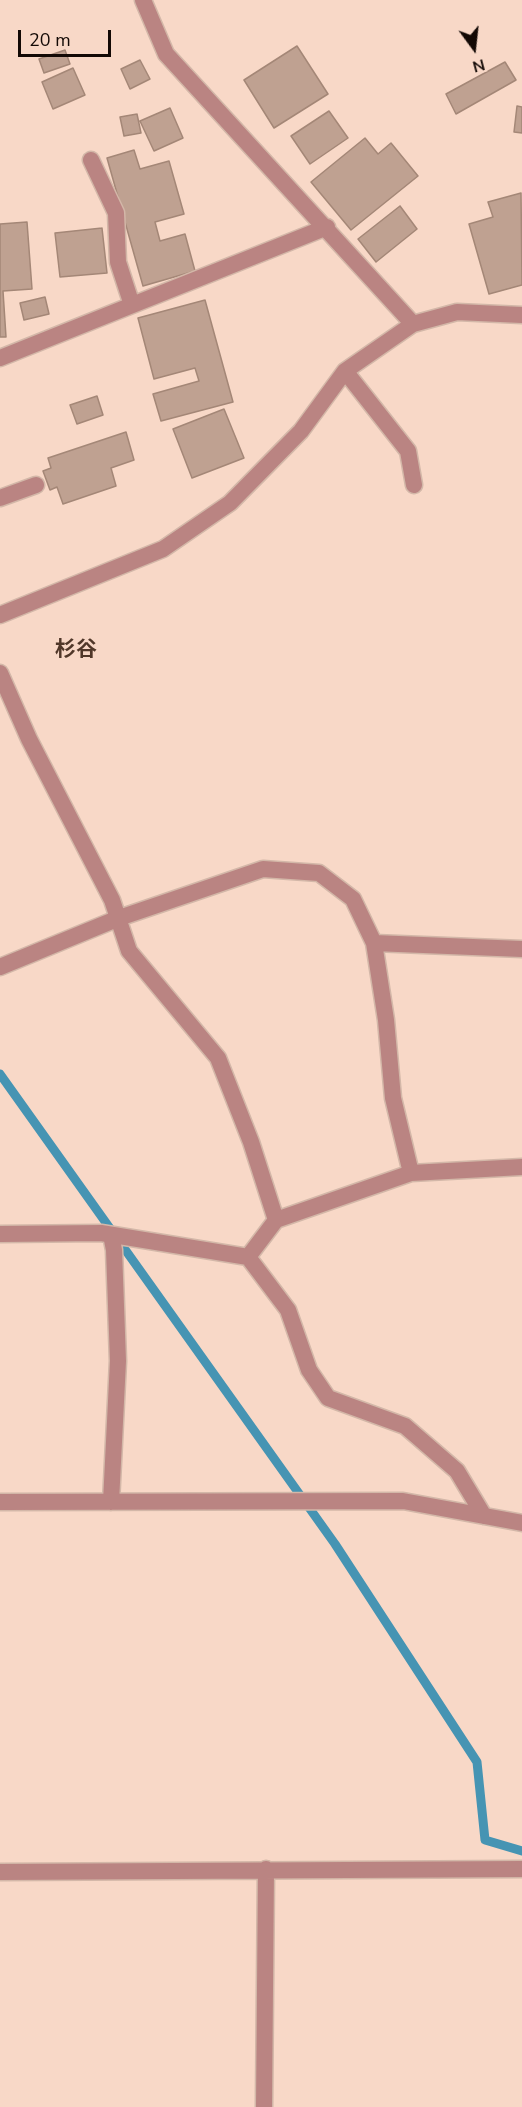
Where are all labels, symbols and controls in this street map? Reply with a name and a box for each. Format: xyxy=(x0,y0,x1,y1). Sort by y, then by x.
scale bar xyxy=(21,18,114,56)
north arrow xyxy=(444,18,504,78)
text: 20 m xyxy=(29,28,71,52)
text: N xyxy=(470,53,487,78)
district label: 杉谷 xyxy=(55,638,97,664)

